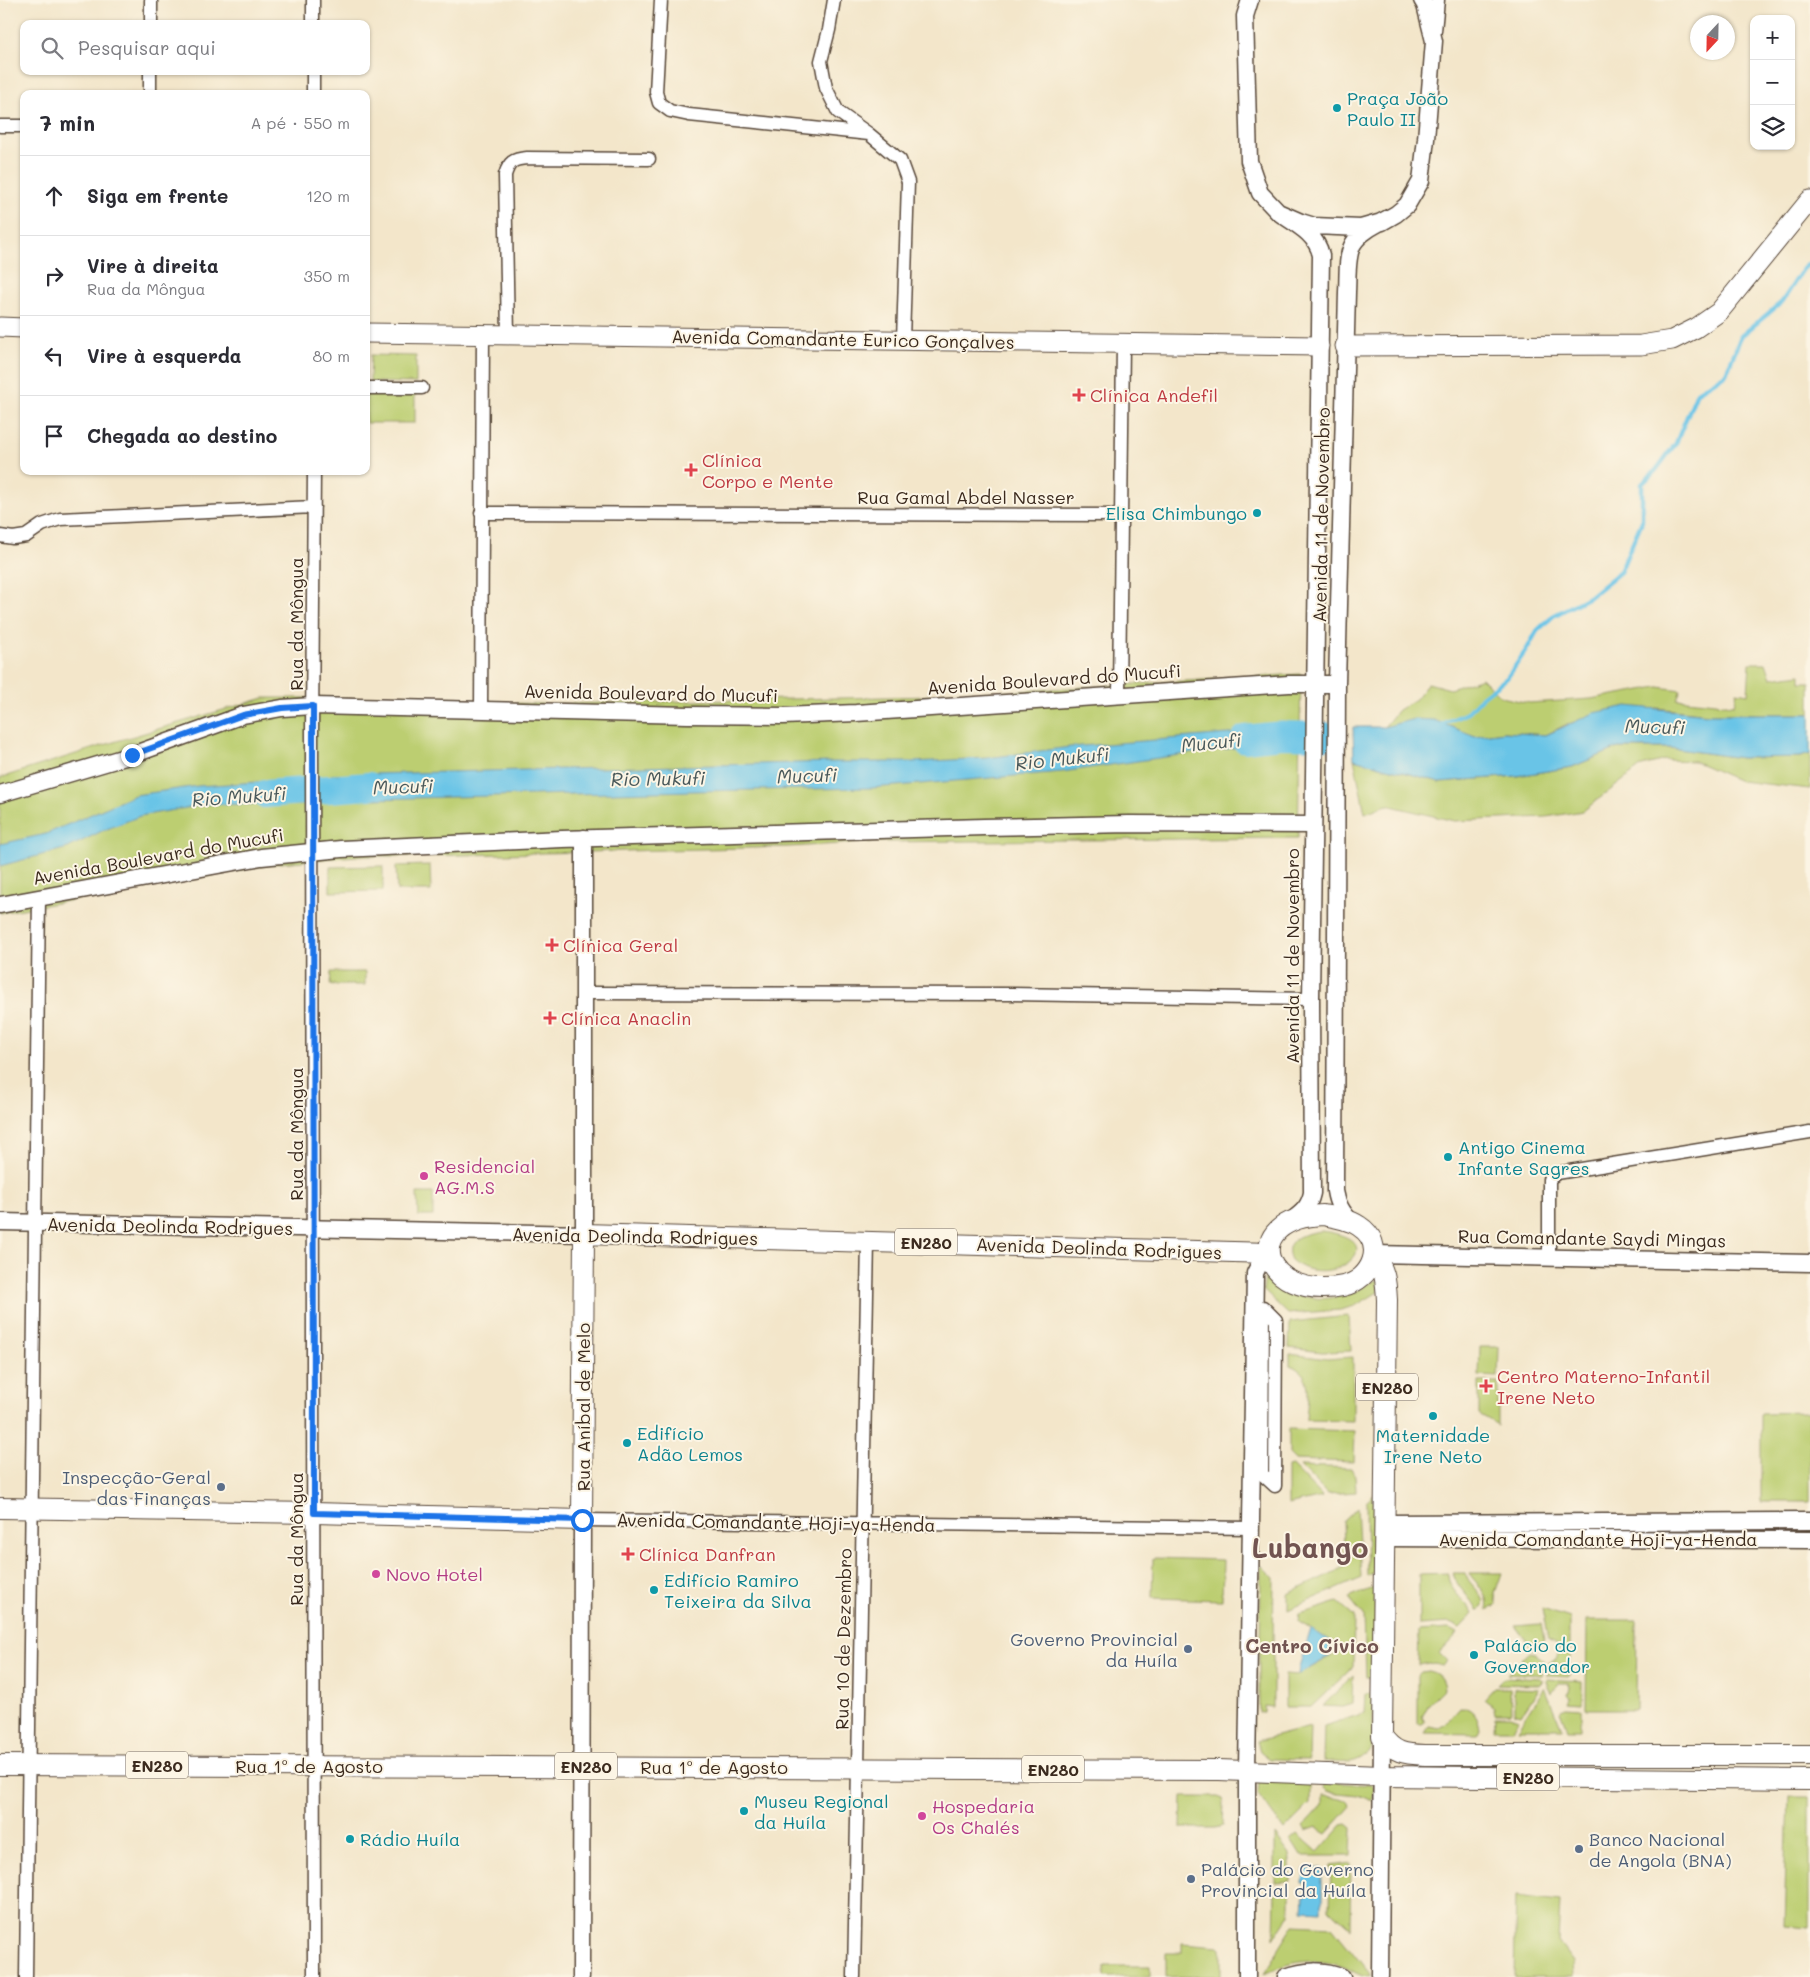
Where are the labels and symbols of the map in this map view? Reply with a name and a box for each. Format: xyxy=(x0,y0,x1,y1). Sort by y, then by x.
north arrow xyxy=(1690,15,1735,60)
place label: Praça João Paulo II xyxy=(1347,86,1449,131)
marker: Praça João Paulo II xyxy=(1331,102,1343,114)
street label: Avenida Comandante Eurico Gonçalves xyxy=(671,324,1015,354)
place label: Clínica Andefil xyxy=(1090,383,1218,407)
marker: Clínica Andefil xyxy=(1072,388,1086,402)
street label: Avenida 11 de Novembro xyxy=(1307,407,1335,623)
place label: Clínica Corpo e Mente xyxy=(702,448,834,493)
marker: Clínica Corpo e Mente xyxy=(684,463,698,477)
street label: Rua Gamal Abdel Nasser xyxy=(857,485,1075,509)
place label: Elisa Chimbungo xyxy=(1106,501,1247,525)
marker: Elisa Chimbungo xyxy=(1251,507,1263,519)
street label: Rua da Môngua xyxy=(284,557,308,691)
street label: Avenida Boulevard do Mucufi xyxy=(926,658,1182,700)
street label: Avenida Boulevard do Mucufi xyxy=(524,679,778,707)
water label: Mucufi xyxy=(1624,712,1686,740)
water label: Mucufi xyxy=(1180,726,1243,758)
water label: Rio Mukufi xyxy=(1014,741,1111,775)
route end xyxy=(121,744,144,767)
water label: Mucufi xyxy=(776,761,838,789)
water label: Rio Mukufi xyxy=(610,765,706,791)
water label: Mucufi xyxy=(372,772,434,800)
water label: Rio Mukufi xyxy=(191,780,288,812)
street label: Avenida Boulevard do Mucufi xyxy=(31,822,285,890)
street label: Avenida 11 de Novembro xyxy=(1280,848,1304,1064)
place label: Clínica Geral xyxy=(563,933,678,957)
marker: Clínica Geral xyxy=(545,938,559,952)
place label: Clínica Anaclin xyxy=(561,1006,691,1030)
marker: Clínica Anaclin xyxy=(543,1011,557,1025)
street label: Rua da Môngua xyxy=(284,1067,308,1201)
place label: Antigo Cinema Infante Sagres xyxy=(1458,1135,1590,1180)
marker: Antigo Cinema Infante Sagres xyxy=(1442,1151,1454,1163)
place label: Residencial AG.M.S xyxy=(434,1154,535,1199)
marker: Residencial AG.M.S xyxy=(418,1170,430,1182)
street label: Avenida Deolinda Rodrigues xyxy=(47,1212,293,1240)
street label: Avenida Deolinda Rodrigues xyxy=(512,1222,758,1250)
street label: Rua Comandante Saydi Mingas xyxy=(1458,1224,1726,1252)
road number: EN280 xyxy=(895,1228,957,1256)
street label: Avenida Deolinda Rodrigues xyxy=(976,1232,1222,1264)
street label: Rua Aníbal de Melo xyxy=(571,1322,595,1491)
place label: Centro Materno-Infantil Irene Neto xyxy=(1497,1364,1710,1409)
road number: EN280 xyxy=(1356,1374,1418,1400)
marker: Centro Materno-Infantil Irene Neto xyxy=(1479,1379,1493,1393)
marker: Maternidade Irene Neto xyxy=(1427,1410,1439,1422)
place label: Edifício Adão Lemos xyxy=(637,1421,743,1466)
place label: Maternidade Irene Neto xyxy=(1376,1423,1490,1468)
marker: Edifício Adão Lemos xyxy=(621,1437,633,1449)
place label: Inspecção-Geral das Finanças xyxy=(62,1465,211,1510)
street label: Rua da Môngua xyxy=(284,1472,308,1606)
marker: Inspecção-Geral das Finanças xyxy=(215,1481,227,1493)
street label: Avenida Comandante Hoji-ya-Henda xyxy=(616,1507,936,1537)
route start xyxy=(571,1509,594,1532)
street label: Avenida Comandante Hoji-ya-Henda xyxy=(1438,1527,1758,1551)
district label: Lubango xyxy=(1251,1529,1369,1565)
place label: Clínica Danfran xyxy=(639,1542,776,1566)
marker: Clínica Danfran xyxy=(621,1547,635,1561)
street label: Rua 10 de Dezembro xyxy=(829,1548,857,1730)
place label: Novo Hotel xyxy=(386,1562,483,1586)
marker: Novo Hotel xyxy=(370,1568,382,1580)
place label: Edifício Ramiro Teixeira da Silva xyxy=(664,1568,812,1613)
marker: Edifício Ramiro Teixeira da Silva xyxy=(648,1584,660,1596)
place label: Governo Provincial da Huíla xyxy=(1010,1627,1178,1672)
district label: Centro Cívico xyxy=(1245,1633,1379,1658)
place label: Palácio do Governador xyxy=(1484,1633,1590,1678)
marker: Governo Provincial da Huíla xyxy=(1182,1643,1194,1655)
marker: Palácio do Governador xyxy=(1468,1649,1480,1661)
road number: EN280 xyxy=(126,1752,188,1778)
road number: EN280 xyxy=(555,1752,617,1780)
street label: Rua 1º de Agosto xyxy=(235,1754,383,1778)
street label: Rua 1º de Agosto xyxy=(640,1755,788,1779)
road number: EN280 xyxy=(1022,1756,1084,1782)
road number: EN280 xyxy=(1497,1764,1559,1790)
place label: Museu Regional da Huíla xyxy=(754,1789,889,1834)
place label: Hospedaria Os Chalés xyxy=(932,1794,1035,1839)
marker: Museu Regional da Huíla xyxy=(738,1805,750,1817)
marker: Hospedaria Os Chalés xyxy=(916,1810,928,1822)
place label: Rádio Huíla xyxy=(360,1827,460,1851)
place label: Banco Nacional de Angola (BNA) xyxy=(1589,1827,1732,1872)
marker: Rádio Huíla xyxy=(344,1833,356,1845)
marker: Banco Nacional de Angola (BNA) xyxy=(1573,1843,1585,1855)
place label: Palácio do Governo Provincial da Huíla xyxy=(1201,1857,1374,1902)
marker: Palácio do Governo Provincial da Huíla xyxy=(1185,1873,1197,1885)

